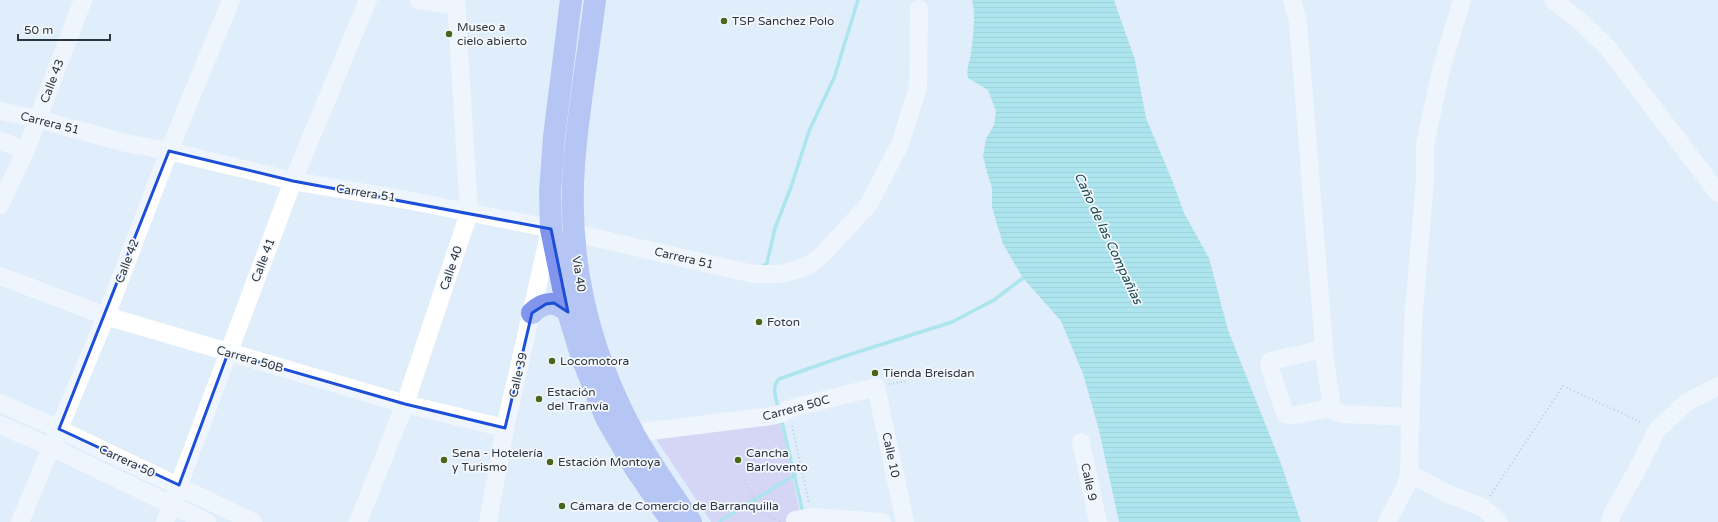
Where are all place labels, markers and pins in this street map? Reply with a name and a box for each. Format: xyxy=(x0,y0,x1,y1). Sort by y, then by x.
place label: TSP Sanchez Polo xyxy=(732,14,834,28)
marker: TSP Sanchez Polo xyxy=(719,16,729,26)
place label: Museo a cielo abierto xyxy=(457,20,527,48)
marker: Museo a cielo abierto xyxy=(444,29,454,39)
place label: Foton xyxy=(767,315,800,329)
marker: Foton xyxy=(754,317,764,327)
place label: Locomotora xyxy=(560,354,629,368)
marker: Locomotora xyxy=(547,356,557,366)
place label: Tienda Breisdan xyxy=(883,366,975,380)
marker: Tienda Breisdan xyxy=(870,368,880,378)
place label: Estación del Tranvía xyxy=(547,385,609,413)
marker: Estación del Tranvía xyxy=(534,394,544,404)
place label: Sena - Hotelería y Turismo xyxy=(452,446,543,474)
place label: Cancha Barlovento xyxy=(746,446,808,474)
marker: Sena - Hotelería y Turismo xyxy=(439,455,449,465)
place label: Estación Montoya xyxy=(558,455,660,469)
marker: Cancha Barlovento xyxy=(733,455,743,465)
marker: Estación Montoya xyxy=(545,457,555,467)
place label: Cámara de Comercio de Barranquilla xyxy=(570,499,779,513)
marker: Cámara de Comercio de Barranquilla xyxy=(557,501,567,511)

